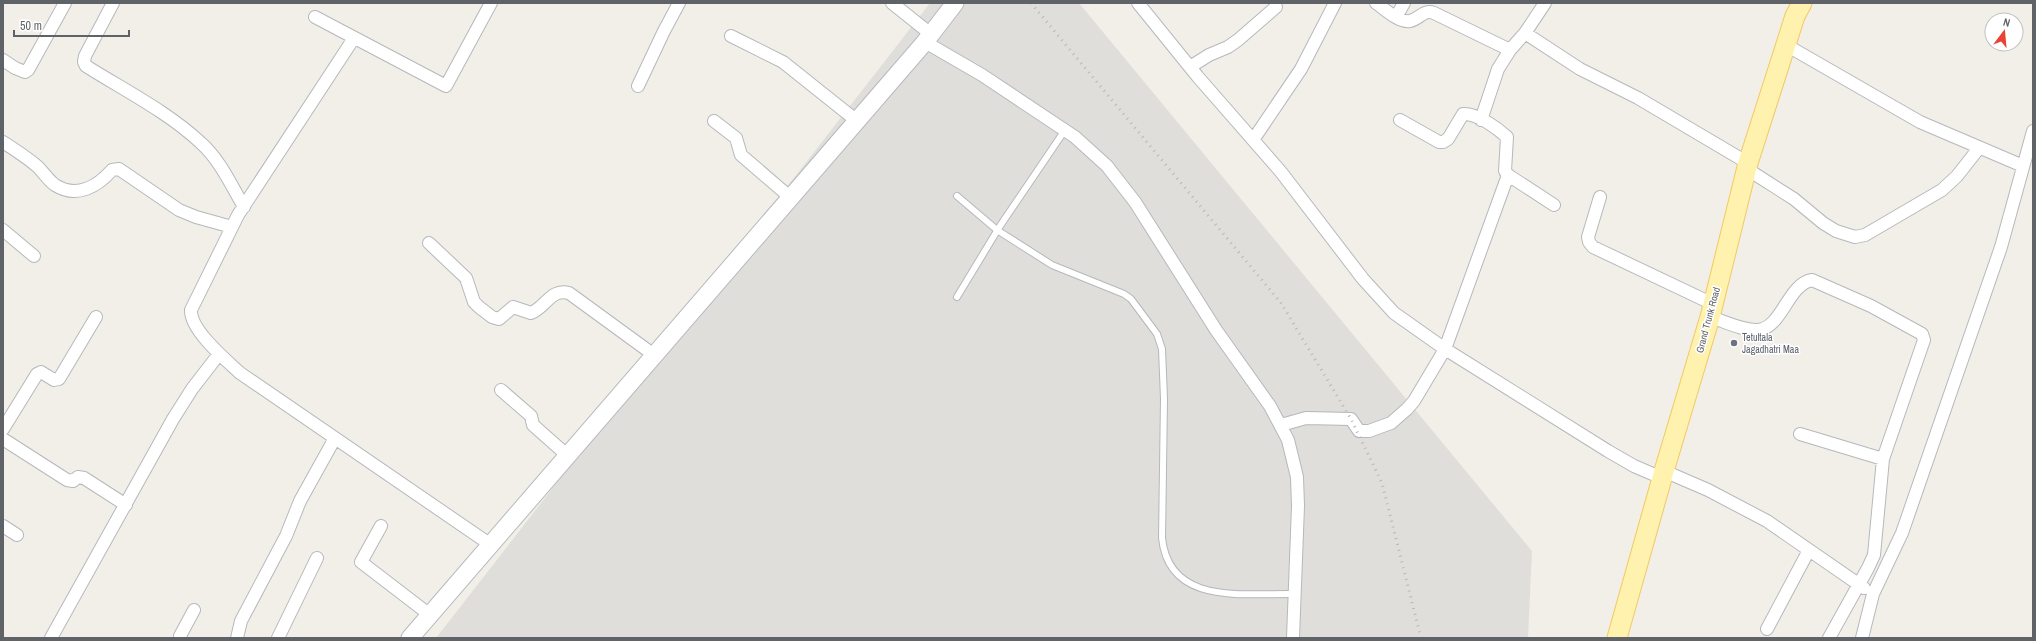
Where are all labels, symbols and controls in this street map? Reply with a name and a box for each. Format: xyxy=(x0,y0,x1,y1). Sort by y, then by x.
scale bar xyxy=(14,12,129,38)
north arrow xyxy=(1984,12,2024,52)
text: N xyxy=(2002,15,2012,30)
text: 50 m xyxy=(20,18,42,34)
street label: Grand Trunk Road xyxy=(1693,286,1723,354)
place label: Tetultala Jagadhatri Maa xyxy=(1742,331,1799,356)
marker: Tetultala Jagadhatri Maa xyxy=(1729,338,1739,348)

